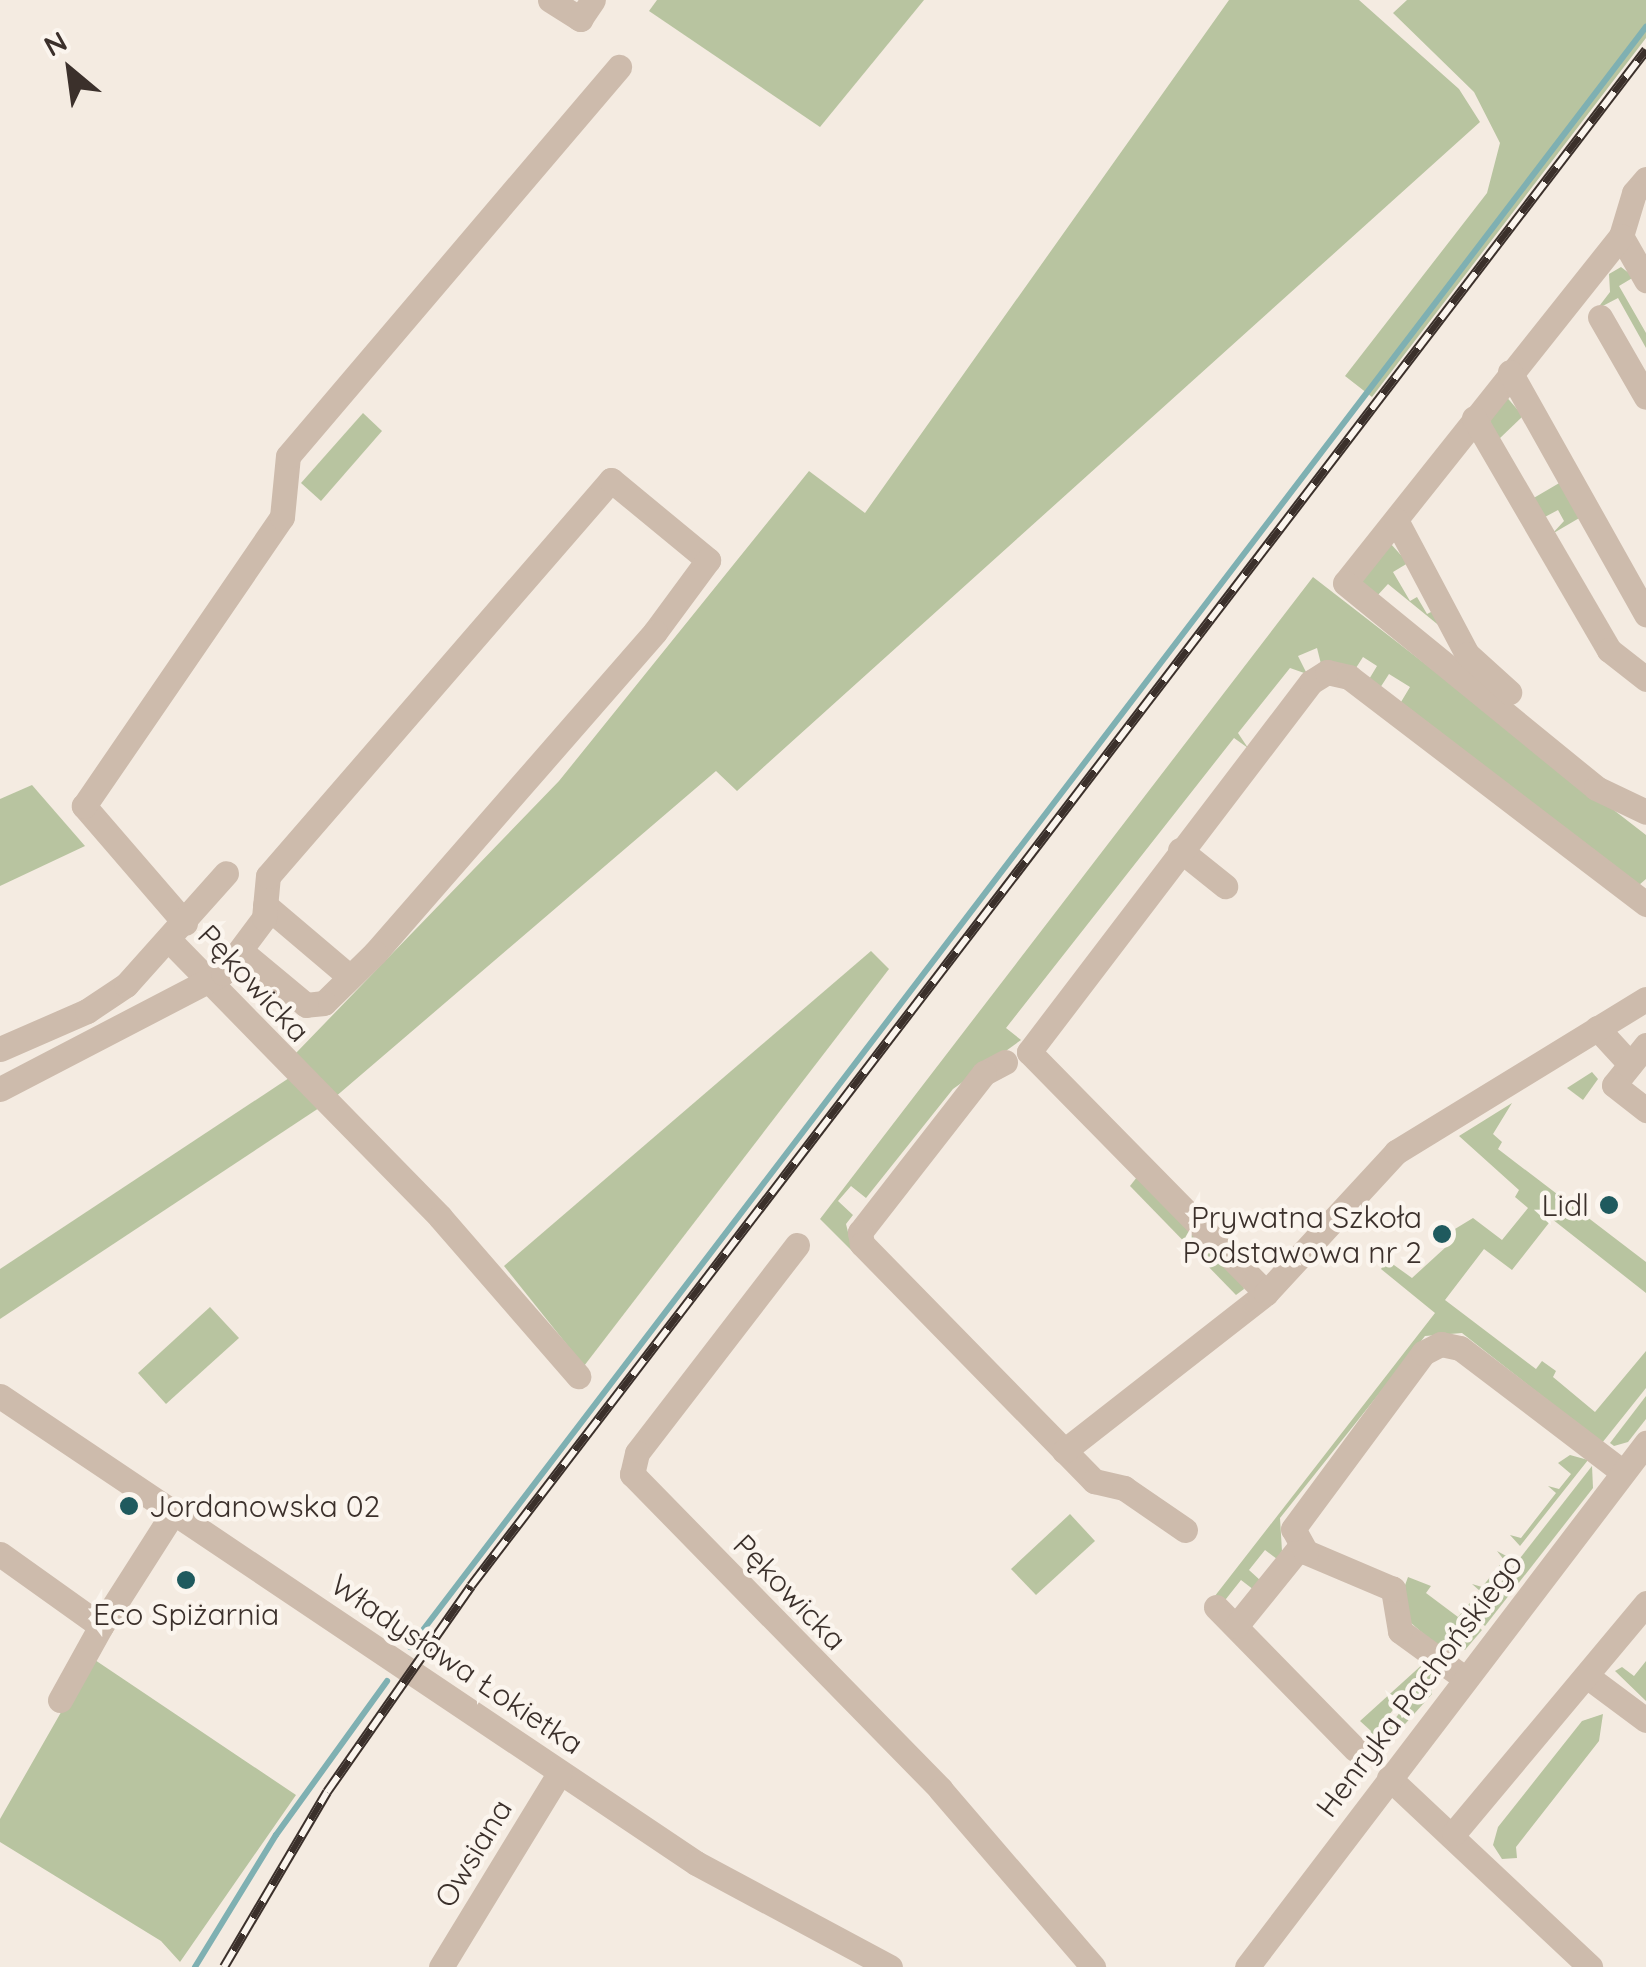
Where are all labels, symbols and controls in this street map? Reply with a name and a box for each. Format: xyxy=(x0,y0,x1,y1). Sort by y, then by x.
north arrow xyxy=(20,20,120,120)
text: N xyxy=(38,23,73,64)
street label: Pękowicka xyxy=(191,917,317,1049)
place label: Lidl xyxy=(1542,1187,1589,1223)
marker: Lidl xyxy=(1598,1194,1620,1216)
place label: Prywatna Szkoła Podstawowa nr 2 xyxy=(1182,1199,1422,1270)
marker: Prywatna Szkoła Podstawowa nr 2 xyxy=(1431,1223,1453,1245)
place label: Jordanowska 02 xyxy=(149,1488,380,1524)
marker: Jordanowska 02 xyxy=(118,1495,140,1517)
street label: Pękowicka xyxy=(726,1527,854,1657)
street label: Henryka Pachońskiego xyxy=(1308,1546,1530,1824)
street label: Władysława Łokietka xyxy=(324,1566,590,1762)
marker: Eco Spiżarnia xyxy=(175,1569,197,1591)
place label: Eco Spiżarnia xyxy=(93,1596,279,1632)
street label: Owsiana xyxy=(427,1792,519,1914)

